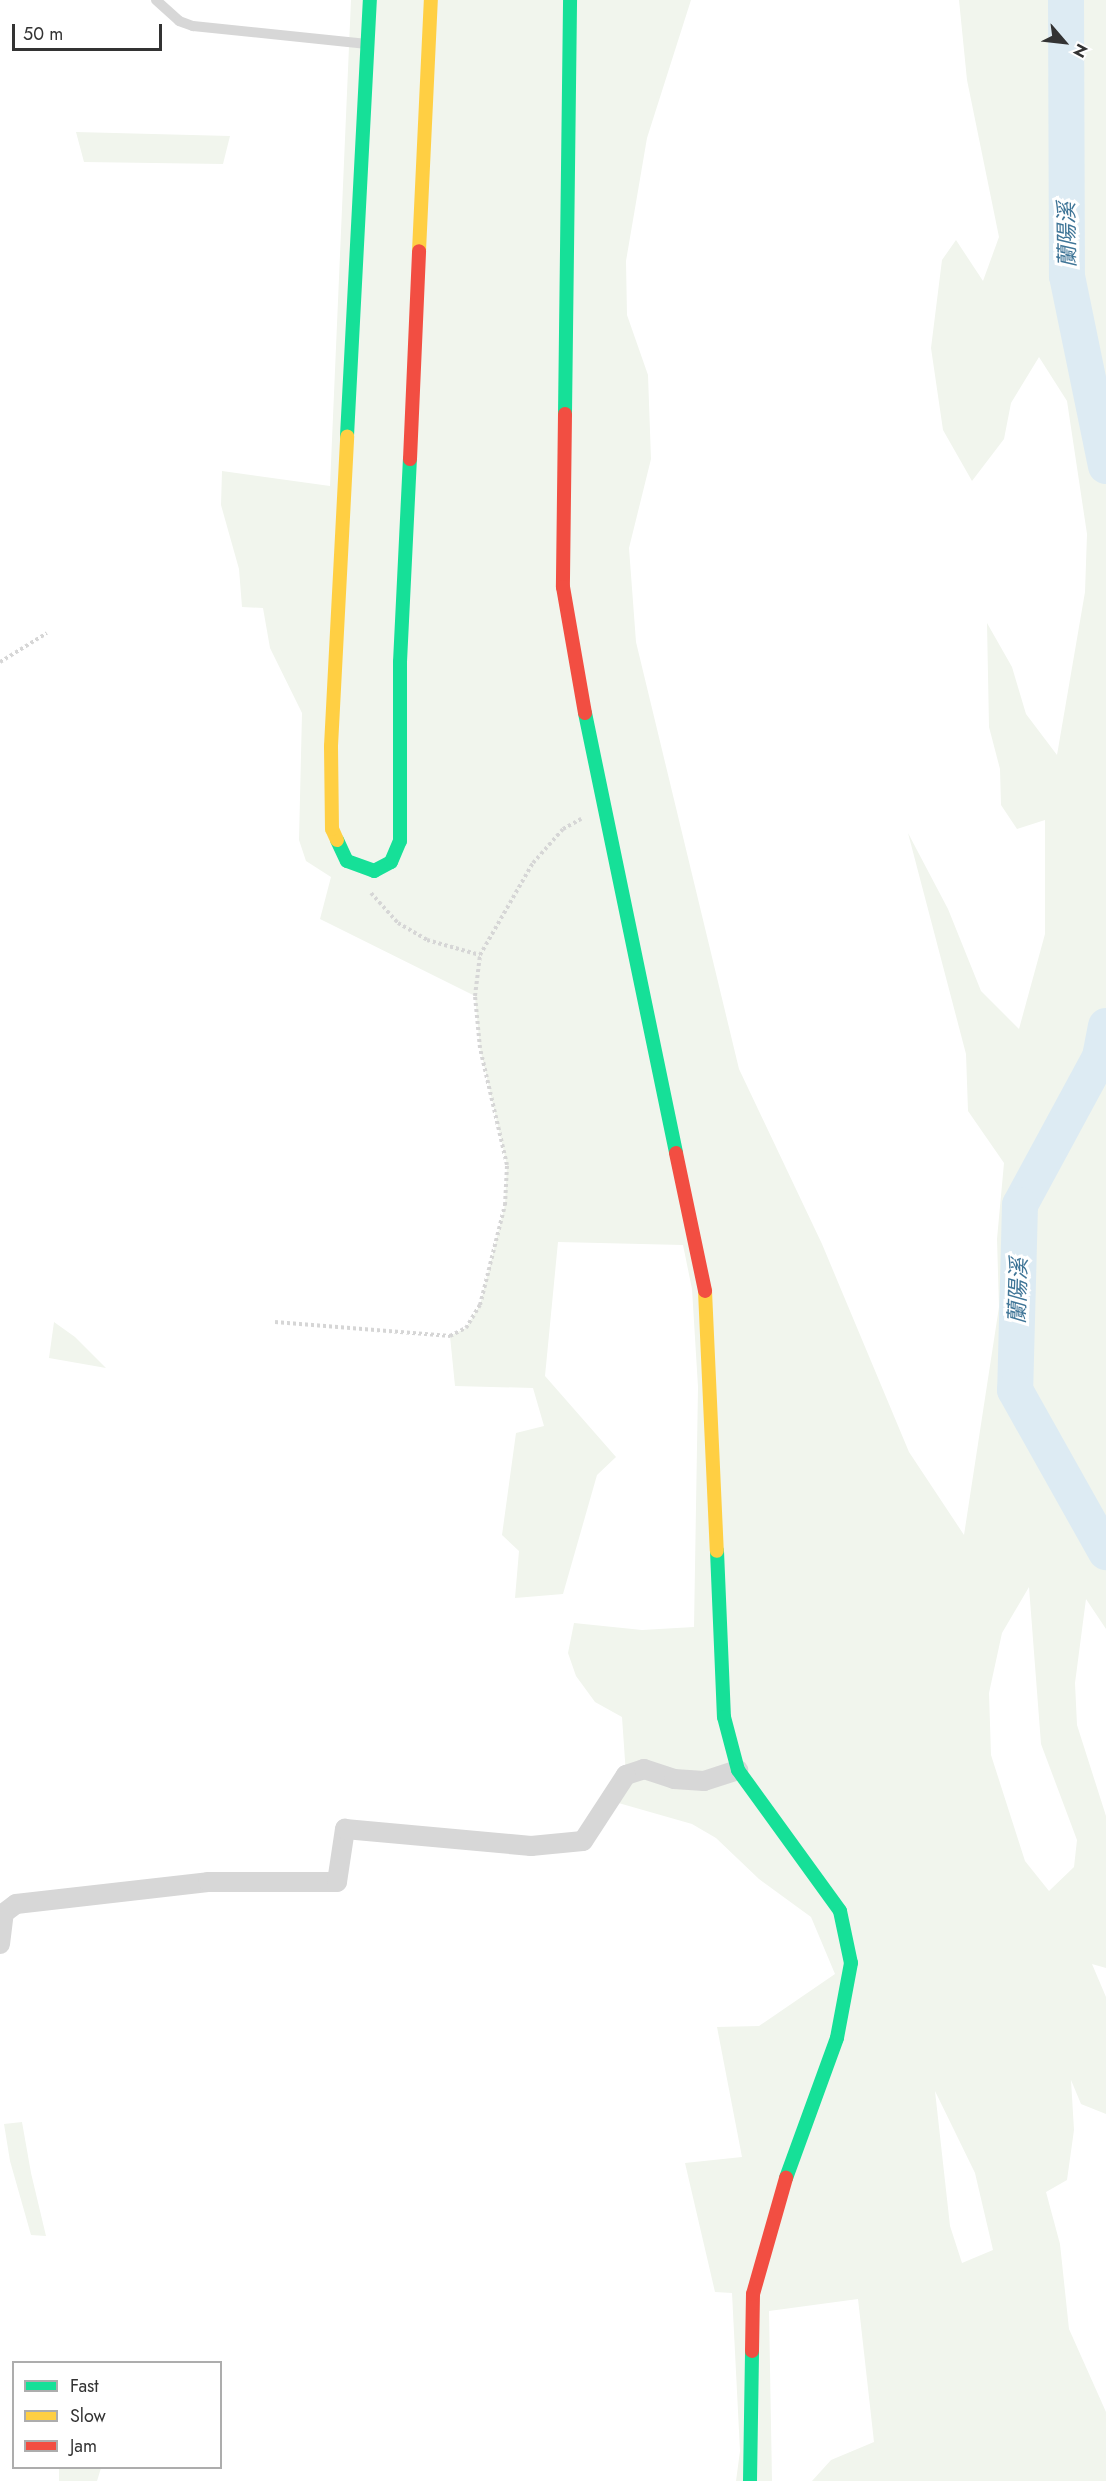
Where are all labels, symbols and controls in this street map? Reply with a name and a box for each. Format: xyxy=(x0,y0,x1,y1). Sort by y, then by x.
scale bar xyxy=(15,12,165,50)
north arrow xyxy=(1034,12,1094,72)
text: 50 m xyxy=(23,21,63,47)
text: N xyxy=(1067,40,1093,62)
water label: 蘭陽溪 xyxy=(1053,202,1081,268)
water label: 蘭陽溪 xyxy=(1004,1258,1032,1324)
legend xyxy=(12,2361,222,2469)
text: Fast xyxy=(70,2373,99,2399)
text: Slow xyxy=(70,2403,106,2429)
text: Jam xyxy=(70,2433,97,2459)

